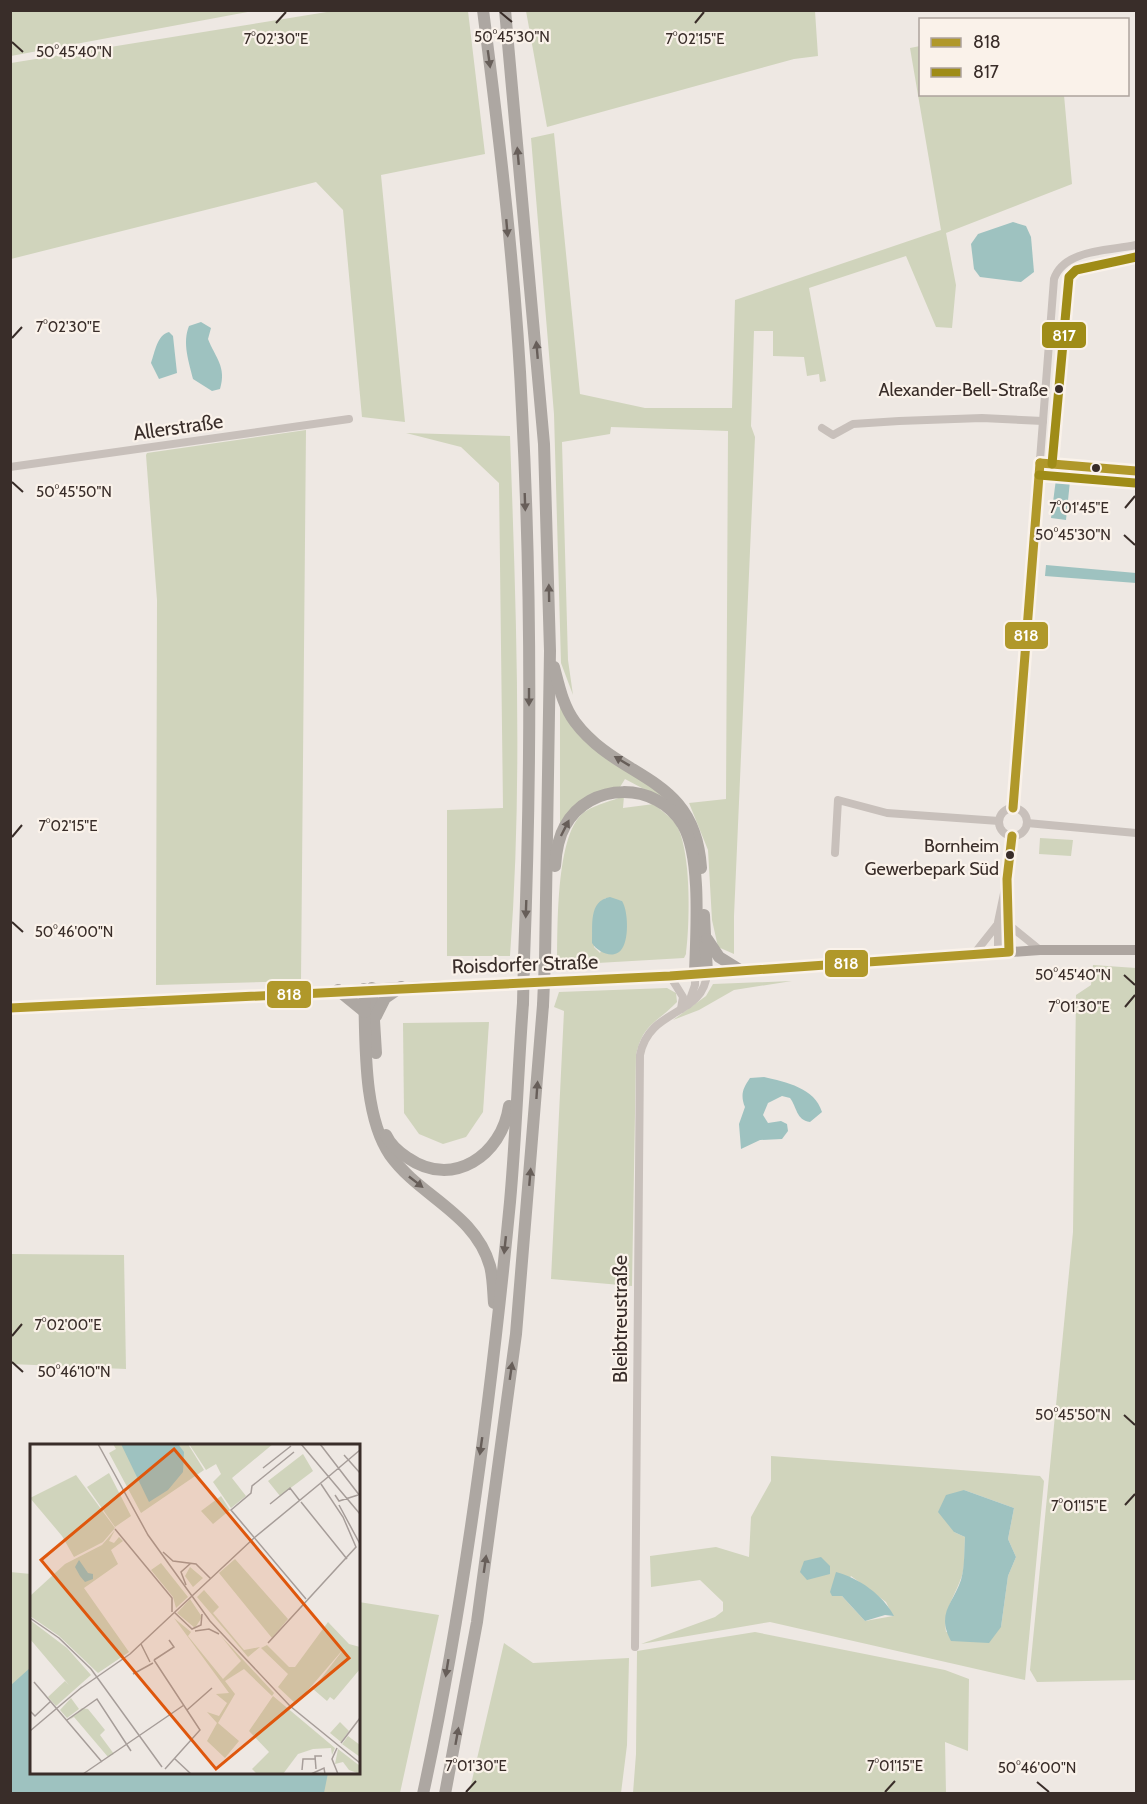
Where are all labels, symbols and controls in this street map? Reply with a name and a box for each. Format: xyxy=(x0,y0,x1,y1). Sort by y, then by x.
legend xyxy=(919,18,1129,96)
text: 50°45'30"N xyxy=(474,28,550,46)
text: 7°02'30"E xyxy=(244,30,308,48)
text: 7°02'15"E xyxy=(666,30,724,48)
text: 818 xyxy=(973,31,1001,53)
text: 50°45'40"N xyxy=(36,43,112,61)
one-way arrow xyxy=(485,49,494,68)
text: 817 xyxy=(973,61,999,83)
one-way arrow xyxy=(514,146,523,165)
one-way arrow xyxy=(502,219,512,238)
text: 7°02'30"E xyxy=(36,318,100,336)
line badge: 817 xyxy=(1041,321,1087,349)
text: 817 xyxy=(1052,326,1077,345)
one-way arrow xyxy=(532,340,541,359)
place label: Alexander-Bell-Straße xyxy=(879,379,1048,401)
marker: Alexander-Bell-Straße xyxy=(1053,383,1065,395)
street label: Allerstraße xyxy=(131,409,225,445)
unlabelled marker xyxy=(1090,462,1102,474)
text: 50°45'50"N xyxy=(36,483,112,501)
one-way arrow xyxy=(521,492,530,511)
text: 7°01'45"E xyxy=(1049,499,1109,517)
text: 50°45'30"N xyxy=(1035,526,1111,544)
one-way arrow xyxy=(544,583,553,602)
line badge: 818 xyxy=(1004,621,1049,650)
text: 818 xyxy=(1013,626,1039,645)
one-way arrow xyxy=(524,687,534,706)
one-way arrow xyxy=(614,756,630,767)
text: 7°02'15"E xyxy=(39,817,97,835)
one-way arrow xyxy=(560,820,570,837)
place label: Bornheim Gewerbepark Süd xyxy=(864,835,999,880)
marker: Bornheim Gewerbepark Süd xyxy=(1004,849,1016,861)
one-way arrow xyxy=(521,900,531,919)
text: 50°46'00"N xyxy=(35,923,113,941)
street label: Roisdorfer Straße xyxy=(451,949,599,979)
line badge: 818 xyxy=(824,949,869,978)
text: 818 xyxy=(833,954,859,973)
text: 50°45'40"N xyxy=(1035,966,1111,984)
line badge: 818 xyxy=(266,980,312,1009)
text: 818 xyxy=(276,985,302,1004)
text: 7°01'30"E xyxy=(1048,998,1110,1016)
one-way arrow xyxy=(532,1080,542,1099)
one-way arrow xyxy=(525,1167,535,1186)
one-way arrow xyxy=(408,1175,423,1187)
one-way arrow xyxy=(500,1236,510,1255)
street label: Bleibtreustraße xyxy=(608,1255,632,1383)
text: 7°02'00"E xyxy=(35,1316,101,1334)
one-way arrow xyxy=(506,1361,516,1380)
text: 50°46'10"N xyxy=(37,1363,111,1381)
text: 50°45'50"N xyxy=(1035,1406,1111,1424)
one-way arrow xyxy=(476,1437,485,1456)
inset map xyxy=(30,1444,360,1774)
text: 7°01'15"E xyxy=(1051,1497,1107,1515)
one-way arrow xyxy=(480,1555,489,1574)
one-way arrow xyxy=(442,1658,451,1677)
one-way arrow xyxy=(452,1727,461,1746)
text: 7°01'30"E xyxy=(445,1757,507,1775)
text: 7°01'15"E xyxy=(867,1757,923,1775)
text: 50°46'00"N xyxy=(998,1759,1076,1777)

